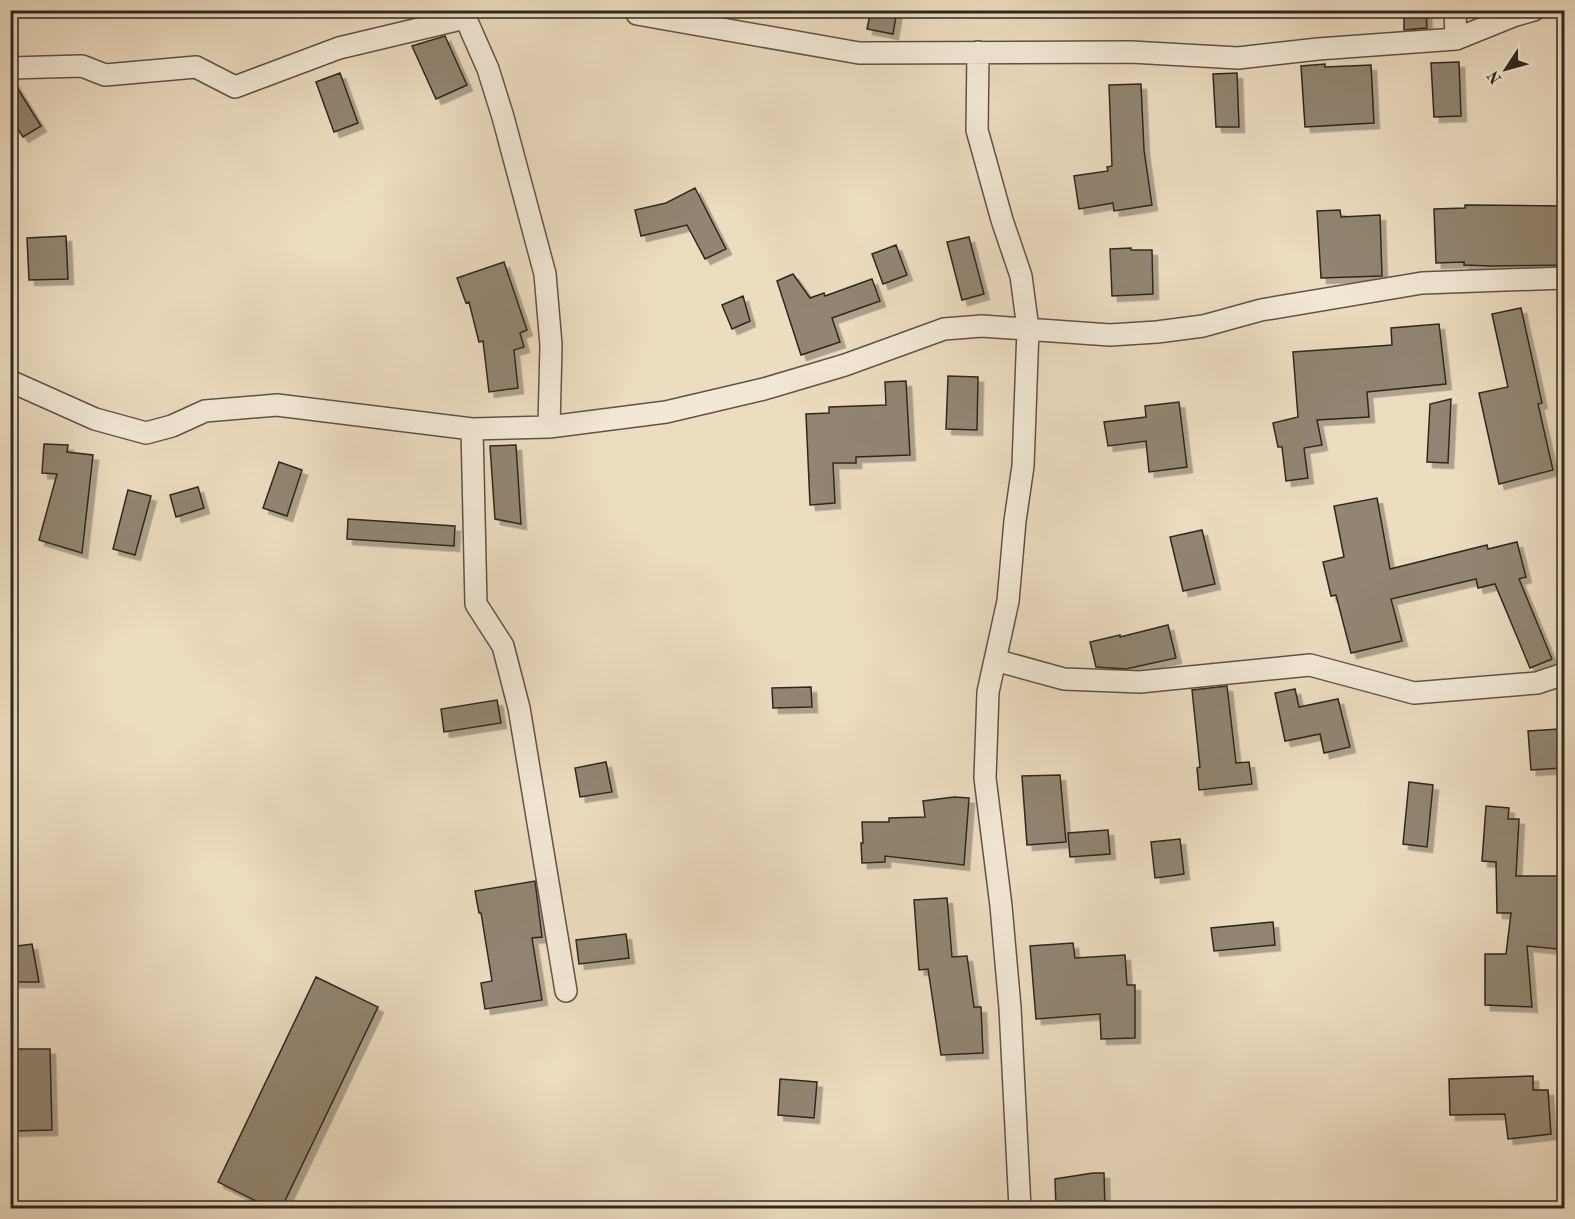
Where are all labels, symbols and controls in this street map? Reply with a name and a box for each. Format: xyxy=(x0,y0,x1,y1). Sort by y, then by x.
north arrow xyxy=(1476,39,1536,99)
text: N xyxy=(1485,66,1506,86)

